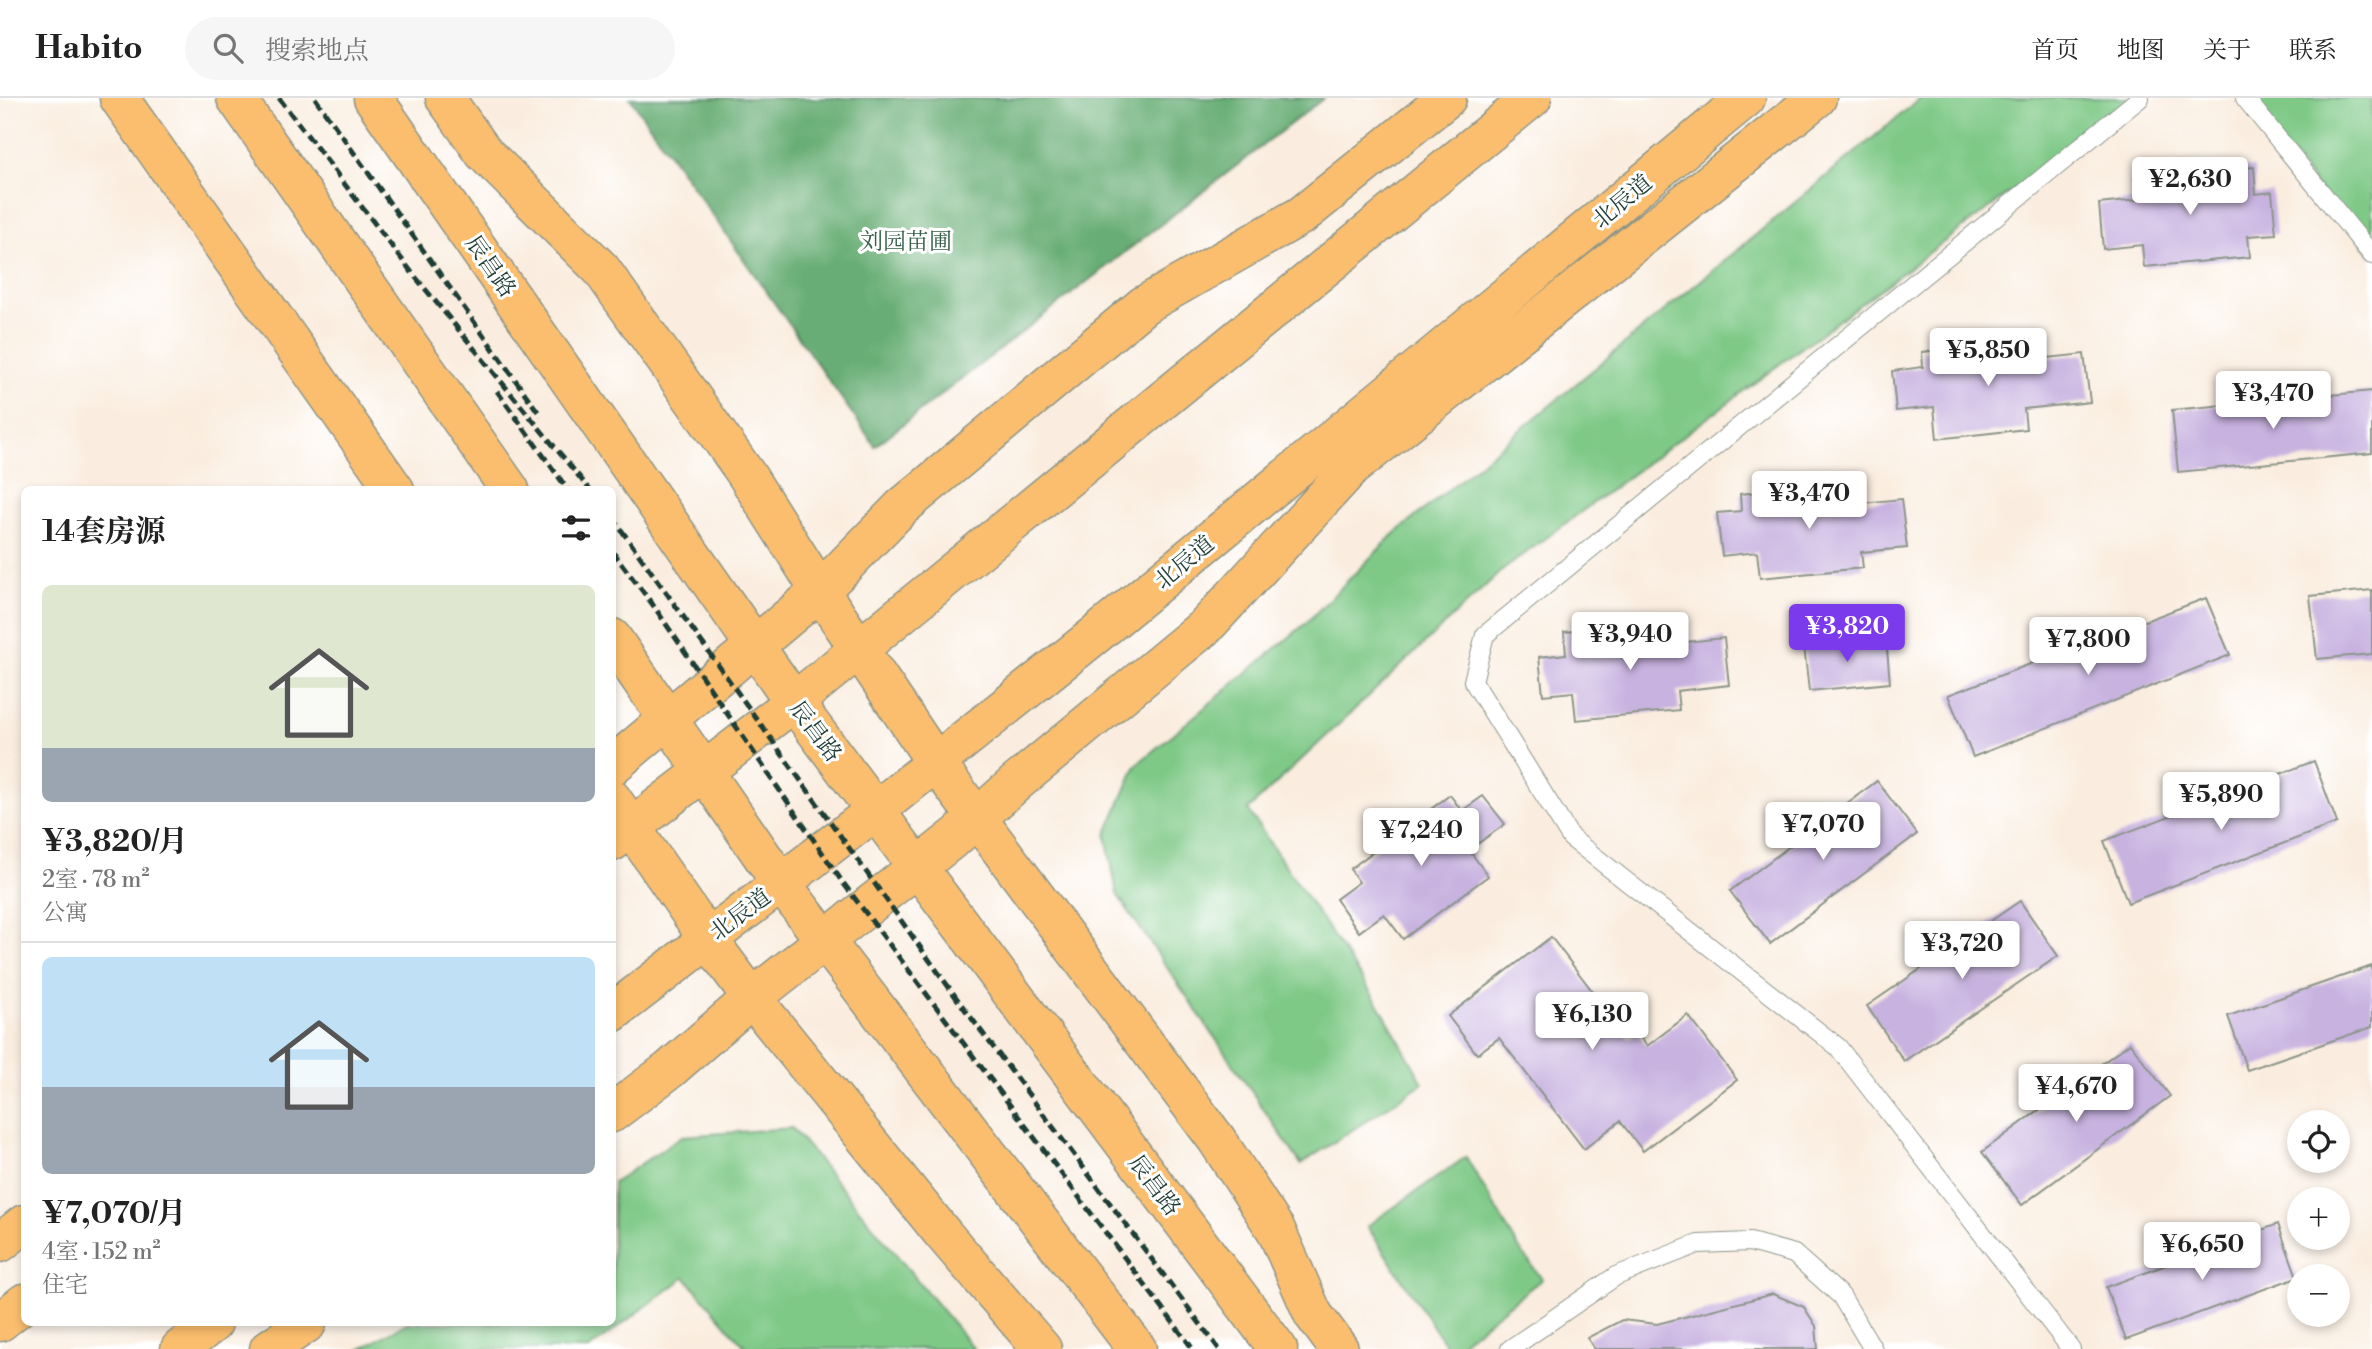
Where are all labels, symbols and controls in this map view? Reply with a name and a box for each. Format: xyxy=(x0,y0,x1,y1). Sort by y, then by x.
search box xyxy=(185,17,675,80)
text: Habito xyxy=(35,28,143,69)
icon: search xyxy=(209,29,247,67)
text: 搜索地点 xyxy=(265,35,369,67)
text: 首页 xyxy=(2031,36,2079,66)
text: 地图 xyxy=(2117,36,2165,66)
text: 关于 xyxy=(2203,36,2251,66)
text: 联系 xyxy=(2289,36,2337,66)
pin: ¥2,630 xyxy=(2133,158,2247,217)
text: ¥2,630 xyxy=(2148,166,2232,194)
street label: 北辰道 xyxy=(1587,169,1658,235)
park label: 刘园苗圃 xyxy=(860,228,952,256)
street label: 辰昌路 xyxy=(459,230,521,303)
pin: ¥5,850 xyxy=(1931,328,2045,388)
text: ¥5,850 xyxy=(1946,337,2030,365)
pin: ¥3,470 xyxy=(2216,372,2330,431)
text: ¥3,470 xyxy=(2232,380,2314,408)
pin: ¥3,470 xyxy=(1752,472,1866,531)
text: ¥3,470 xyxy=(1768,480,1850,508)
icon: filters xyxy=(557,509,595,547)
text: 14套房源 xyxy=(42,513,165,551)
street label: 北辰道 xyxy=(1149,530,1220,596)
pin: ¥3,820 xyxy=(1790,604,1904,664)
pin: ¥3,940 xyxy=(1573,612,1687,672)
text: ¥3,820 xyxy=(1805,613,1889,641)
pin: ¥7,800 xyxy=(2031,618,2145,677)
text: ¥3,940 xyxy=(1588,621,1672,649)
text: ¥7,800 xyxy=(2045,626,2131,654)
icon: home xyxy=(256,630,382,756)
street label: 辰昌路 xyxy=(783,696,847,768)
pin: ¥5,890 xyxy=(2164,772,2278,832)
text: ¥5,890 xyxy=(2179,781,2263,809)
pin: ¥7,070 xyxy=(1766,802,1880,862)
pin: ¥7,240 xyxy=(1364,808,1478,868)
text: ¥7,070 xyxy=(1781,811,1865,839)
text: ¥7,240 xyxy=(1379,817,1463,845)
text: ¥3,820/月 xyxy=(42,823,188,861)
text: 2室 · 78 m² xyxy=(42,866,150,894)
street label: 北辰道 xyxy=(705,883,777,947)
text: 公寓 xyxy=(42,899,88,927)
pin: ¥3,720 xyxy=(1905,922,2019,981)
text: ¥3,720 xyxy=(1921,930,2003,958)
pin: ¥6,130 xyxy=(1535,992,1649,1052)
text: ¥6,130 xyxy=(1551,1001,1633,1029)
icon: home xyxy=(256,1002,382,1128)
pin: ¥4,670 xyxy=(2019,1065,2133,1124)
text: ¥4,670 xyxy=(2034,1073,2118,1101)
map controls xyxy=(2287,1110,2350,1327)
button: locate xyxy=(2287,1110,2350,1173)
street label: 辰昌路 xyxy=(1122,1150,1186,1222)
button: + xyxy=(2287,1187,2350,1250)
text: ¥7,070/月 xyxy=(42,1195,186,1233)
pin: ¥6,650 xyxy=(2145,1222,2259,1282)
text: ¥6,650 xyxy=(2160,1231,2244,1259)
text: 4室 · 152 m² xyxy=(42,1238,161,1266)
button: − xyxy=(2287,1264,2350,1327)
text: 住宅 xyxy=(42,1271,88,1299)

